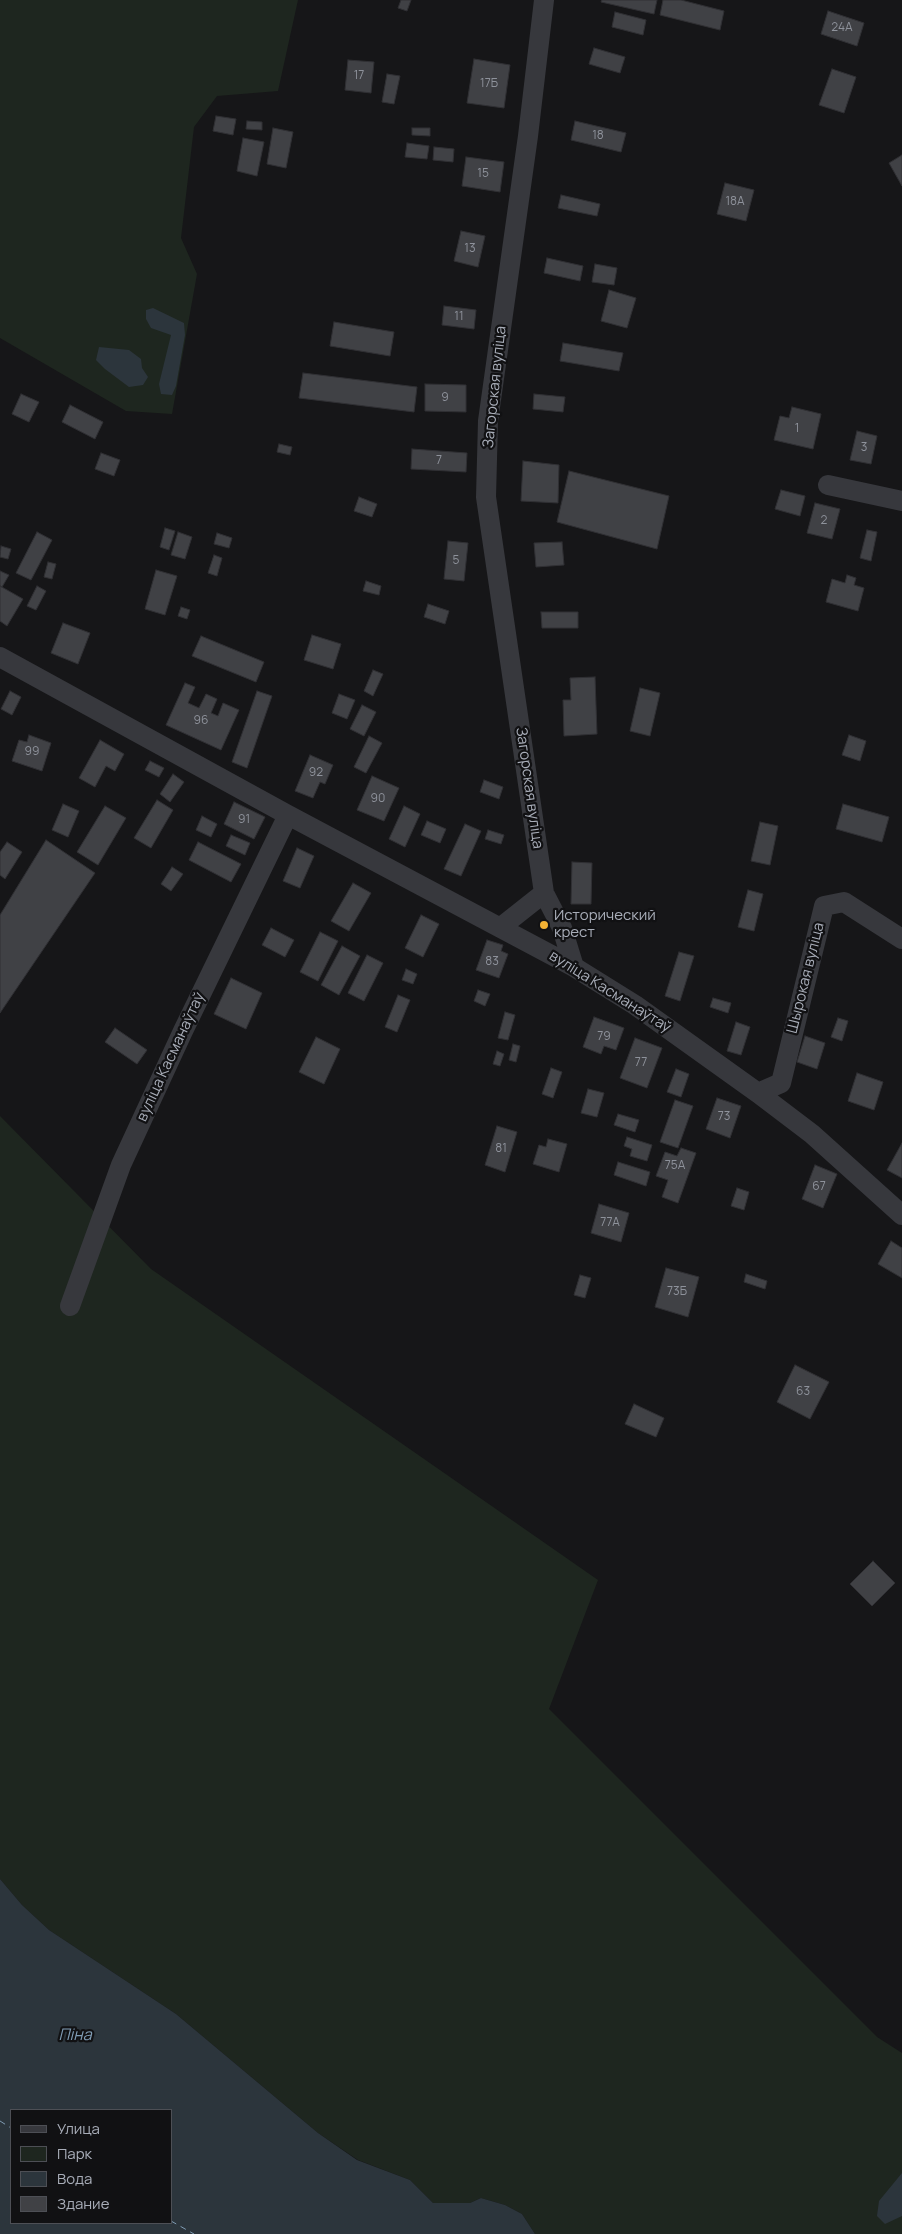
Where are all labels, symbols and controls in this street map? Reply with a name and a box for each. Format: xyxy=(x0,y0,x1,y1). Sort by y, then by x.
house number: 24А xyxy=(831,21,853,35)
house number: 17 xyxy=(354,69,364,83)
house number: 17Б xyxy=(480,77,498,91)
house number: 18 xyxy=(592,129,604,143)
house number: 15 xyxy=(477,167,489,181)
house number: 18А xyxy=(725,195,745,209)
house number: 13 xyxy=(464,242,476,256)
house number: 11 xyxy=(454,310,464,324)
street label: Загорская вуліца xyxy=(480,325,510,449)
house number: 9 xyxy=(441,391,449,405)
house number: 1 xyxy=(795,422,799,436)
house number: 3 xyxy=(861,441,867,455)
house number: 7 xyxy=(436,454,442,468)
house number: 2 xyxy=(821,514,827,528)
house number: 5 xyxy=(453,554,459,568)
house number: 96 xyxy=(194,714,208,728)
street label: Загорская вуліца xyxy=(512,726,546,850)
house number: 99 xyxy=(25,745,39,759)
house number: 92 xyxy=(309,766,323,780)
house number: 90 xyxy=(371,792,385,806)
house number: 91 xyxy=(238,813,250,827)
place label: Исторический крест xyxy=(554,907,656,942)
marker: Исторический крест xyxy=(538,919,550,931)
street label: Шырокая вуліца xyxy=(783,921,829,1035)
street label: вуліца Касманаўтаў xyxy=(546,947,674,1037)
house number: 83 xyxy=(485,955,499,969)
street label: вуліца Касманаўтаў xyxy=(133,990,209,1124)
house number: 79 xyxy=(597,1030,611,1044)
house number: 77 xyxy=(635,1056,647,1070)
house number: 73 xyxy=(718,1110,730,1124)
house number: 81 xyxy=(495,1142,507,1156)
house number: 75А xyxy=(665,1159,685,1173)
house number: 67 xyxy=(812,1180,826,1194)
house number: 77А xyxy=(600,1216,620,1230)
house number: 73Б xyxy=(667,1285,687,1299)
house number: 63 xyxy=(796,1385,810,1399)
water label: Піна xyxy=(58,2026,92,2046)
legend xyxy=(10,2109,172,2224)
text: Улица xyxy=(57,2118,100,2139)
text: Парк xyxy=(57,2143,92,2164)
text: Вода xyxy=(57,2168,92,2189)
text: Здание xyxy=(57,2193,109,2214)

